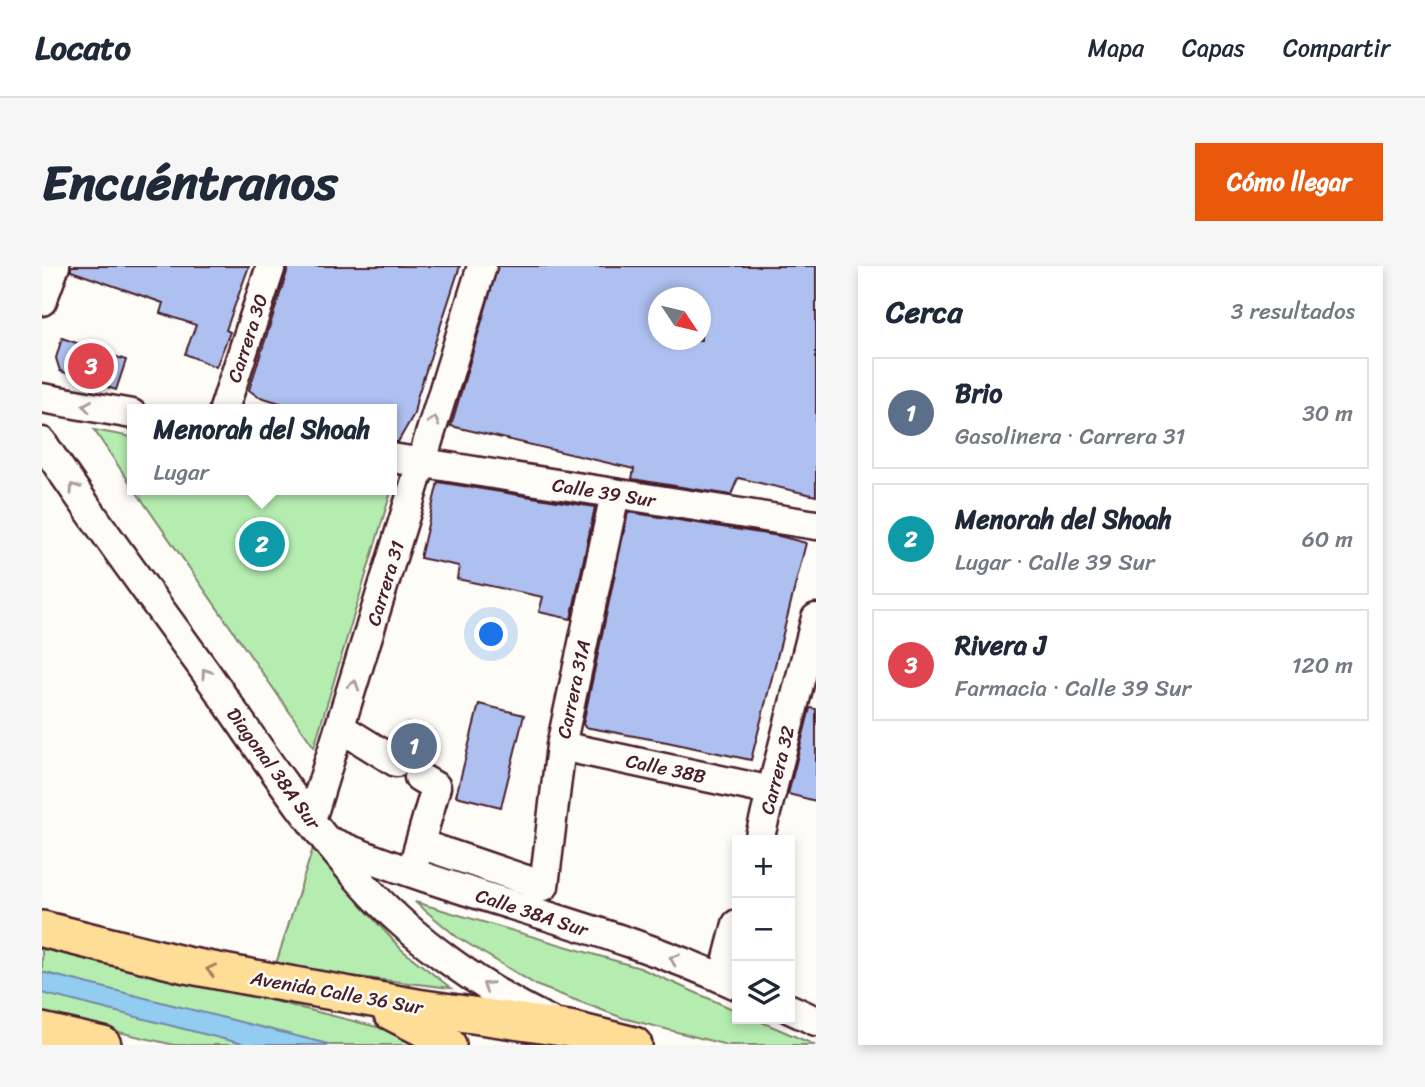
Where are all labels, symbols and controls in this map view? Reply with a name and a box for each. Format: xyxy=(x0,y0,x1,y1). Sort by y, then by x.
text: Locato xyxy=(35,19,131,77)
text: Mapa xyxy=(1088,27,1144,69)
text: Capas xyxy=(1182,27,1245,69)
text: Compartir xyxy=(1283,27,1390,69)
text: Encuéntranos xyxy=(42,139,338,226)
button: Cómo llegar xyxy=(1195,143,1383,221)
text: Cerca xyxy=(886,285,962,339)
north arrow xyxy=(648,287,711,350)
street label: Carrera 30 xyxy=(218,290,277,387)
text: 3 resultados xyxy=(1231,291,1355,332)
pin: 3 xyxy=(68,340,114,392)
text: Brio xyxy=(955,370,1002,416)
text: 1 xyxy=(906,393,916,434)
text: 30 m xyxy=(1302,393,1353,434)
one-way arrow xyxy=(81,399,93,414)
popup xyxy=(127,404,397,495)
text: Menorah del Shoah xyxy=(154,406,370,452)
one-way arrow xyxy=(426,415,441,427)
text: Gasolinera · Carrera 31 xyxy=(955,416,1185,457)
text: Lugar xyxy=(154,452,209,493)
street label: Calle 39 Sur xyxy=(550,468,659,517)
one-way arrow xyxy=(70,483,82,496)
text: Menorah del Shoah xyxy=(955,496,1172,542)
pin: 2 xyxy=(239,518,285,570)
text: 2 xyxy=(904,519,918,560)
text: 60 m xyxy=(1302,519,1353,560)
street label: Carrera 31 xyxy=(357,536,414,630)
text: Lugar · Calle 39 Sur xyxy=(955,542,1154,583)
your location xyxy=(474,617,508,651)
text: Rivera J xyxy=(955,622,1046,668)
street label: Carrera 31A xyxy=(547,637,600,741)
text: 3 xyxy=(905,645,917,686)
text: 120 m xyxy=(1292,645,1353,686)
one-way arrow xyxy=(202,668,214,681)
text: Farmacia · Calle 39 Sur xyxy=(955,668,1191,709)
one-way arrow xyxy=(345,679,360,691)
street label: Diagonal 38A Sur xyxy=(218,700,330,837)
pin: 1 xyxy=(391,720,437,772)
street label: Carrera 32 xyxy=(751,722,804,818)
street label: Calle 38B xyxy=(623,744,709,793)
map controls xyxy=(732,835,795,1024)
button: + xyxy=(732,835,795,898)
street label: Calle 38A Sur xyxy=(472,879,593,946)
button: − xyxy=(732,898,795,961)
one-way arrow xyxy=(669,954,681,968)
street label: Avenida Calle 36 Sur xyxy=(247,961,427,1024)
button: layers xyxy=(732,961,795,1024)
one-way arrow xyxy=(205,963,217,978)
one-way arrow xyxy=(482,981,495,994)

